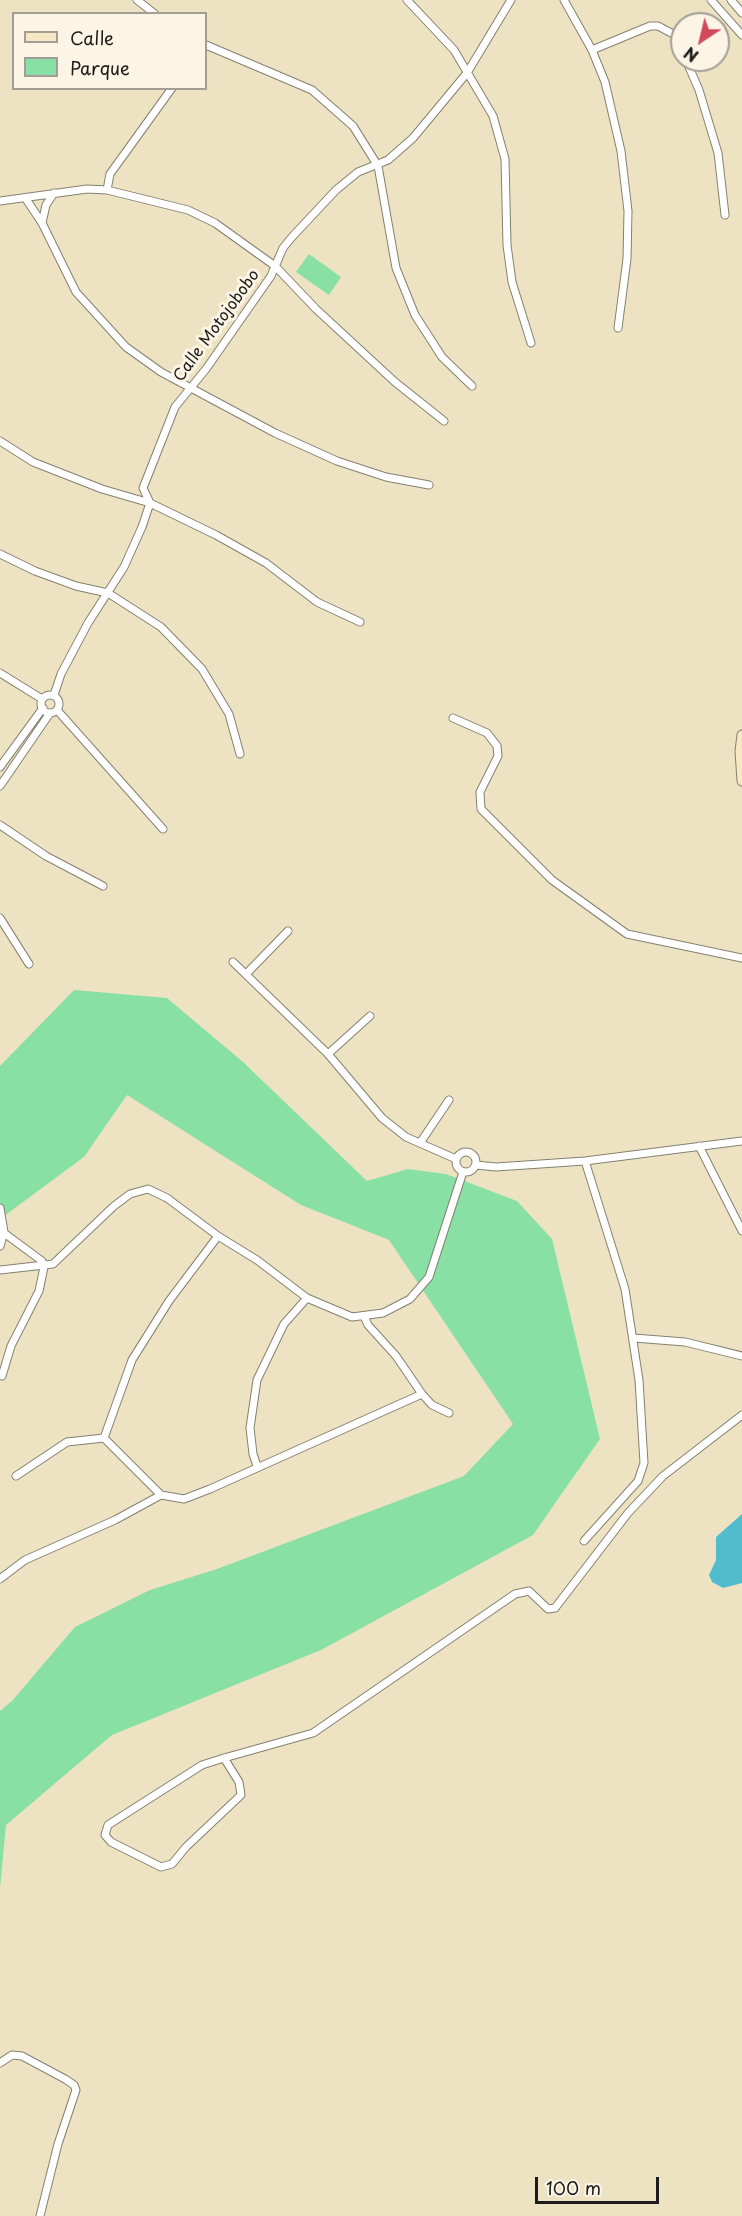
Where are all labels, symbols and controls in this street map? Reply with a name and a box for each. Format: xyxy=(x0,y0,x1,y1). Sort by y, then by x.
legend xyxy=(12,12,207,90)
north arrow xyxy=(670,12,730,72)
text: Calle xyxy=(70,24,114,51)
text: N xyxy=(679,42,703,69)
text: Parque xyxy=(70,54,130,81)
street label: Calle Motojobobo xyxy=(170,266,264,386)
scale bar xyxy=(538,2165,662,2203)
text: 100 m xyxy=(546,2174,601,2201)

